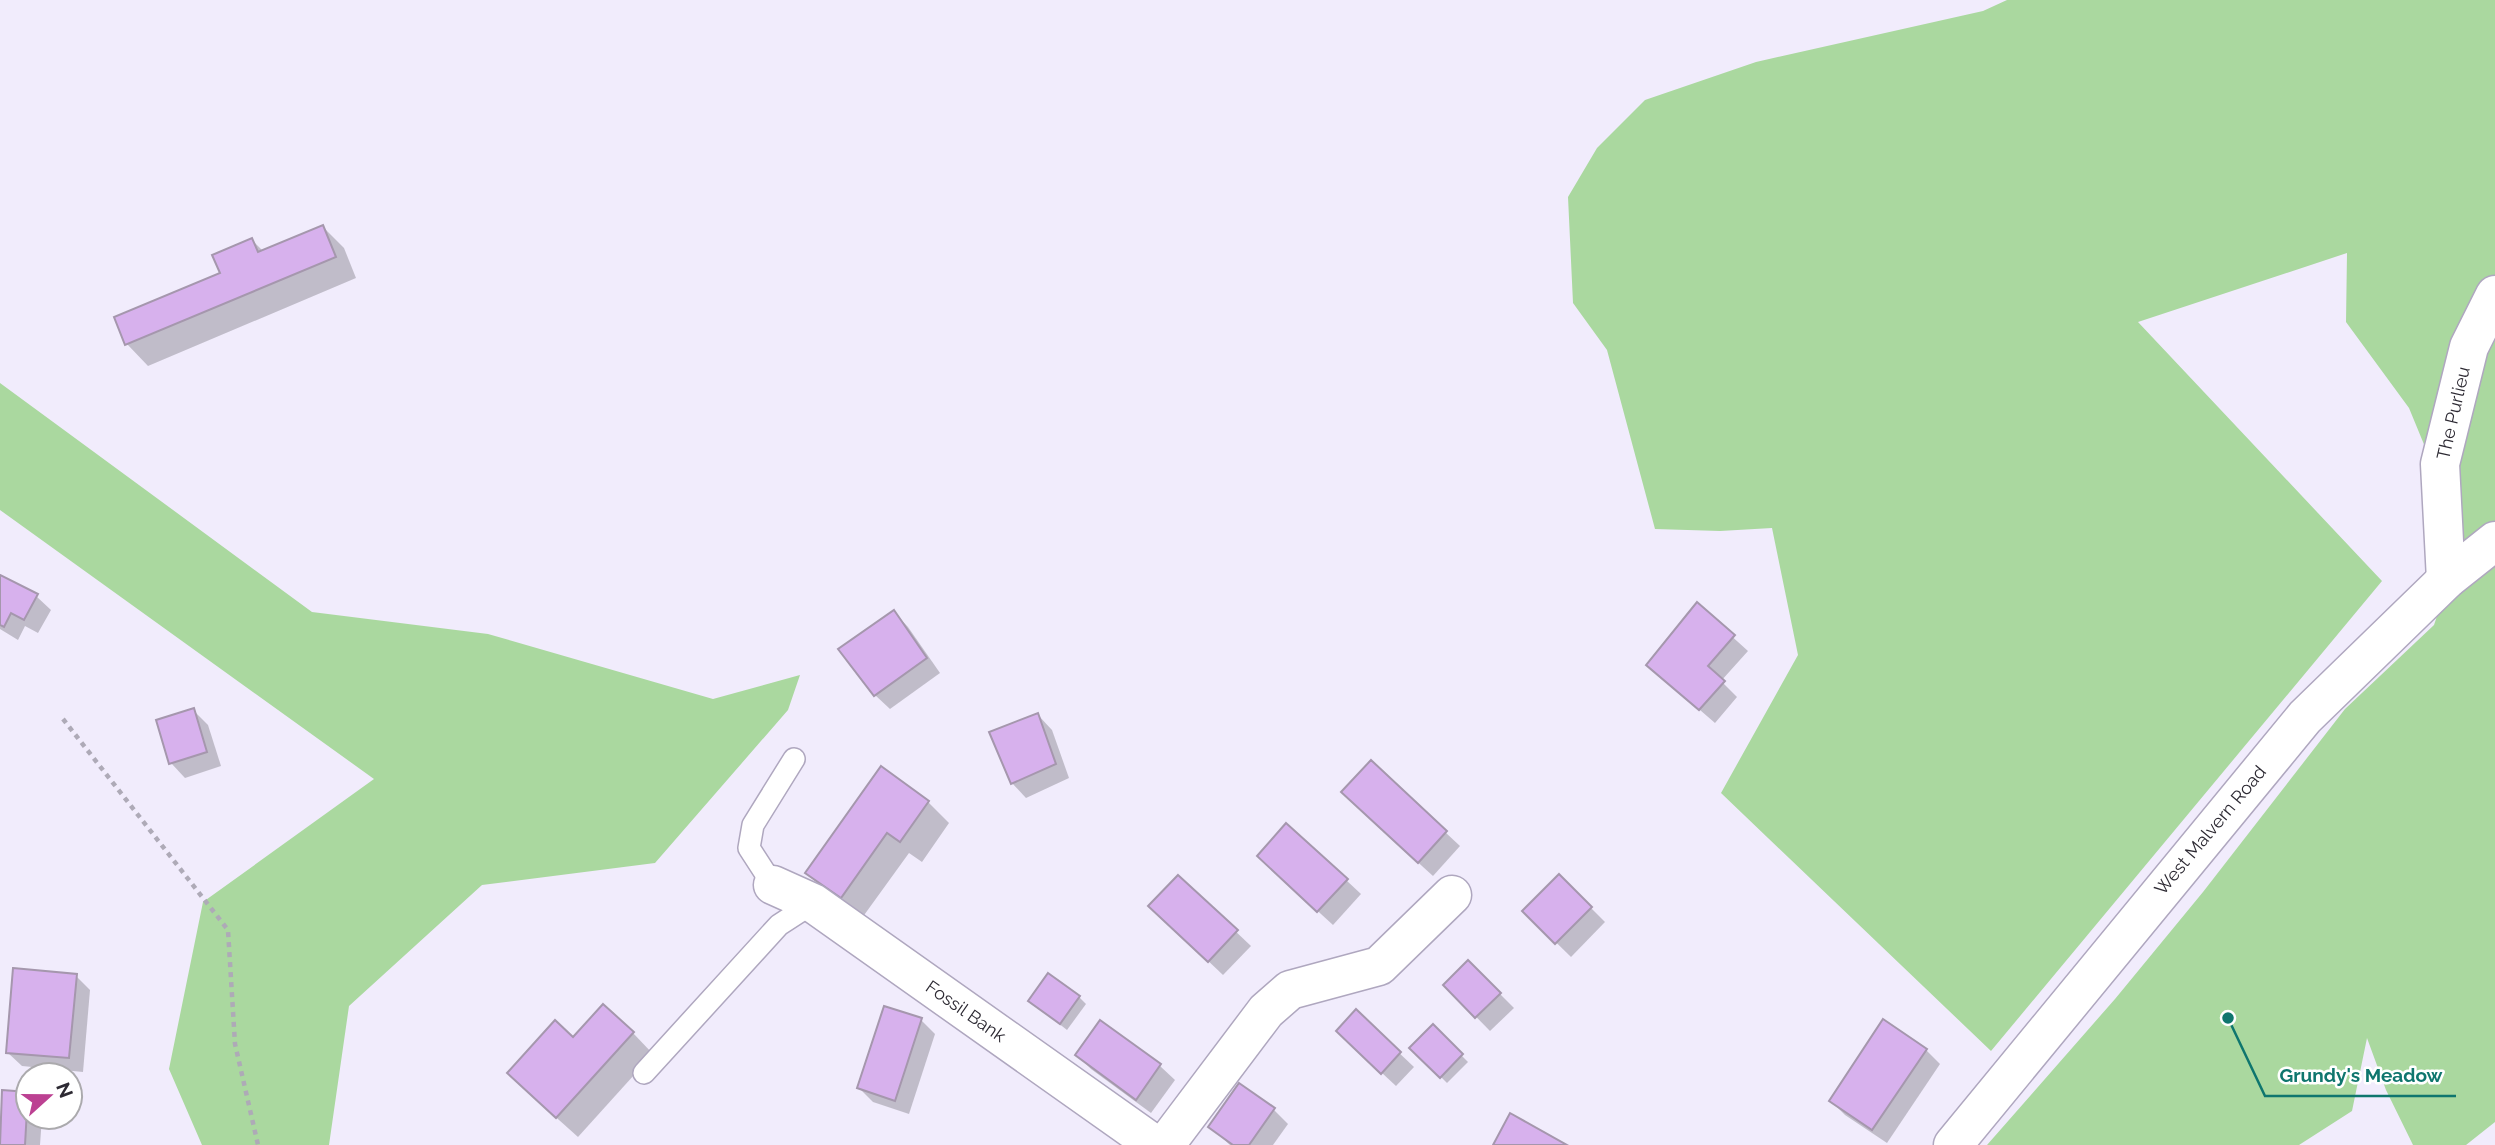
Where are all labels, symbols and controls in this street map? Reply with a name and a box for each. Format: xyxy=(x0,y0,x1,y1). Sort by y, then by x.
street label: The Purlieu xyxy=(2432,364,2474,462)
street label: West Malvern Road xyxy=(2150,761,2270,899)
street label: Fossil Bank xyxy=(922,976,1010,1046)
callout: Grundy's Meadow xyxy=(2265,1056,2456,1096)
north arrow xyxy=(14,1061,84,1131)
text: Grundy's Meadow xyxy=(2279,1064,2443,1086)
text: N xyxy=(52,1079,78,1101)

